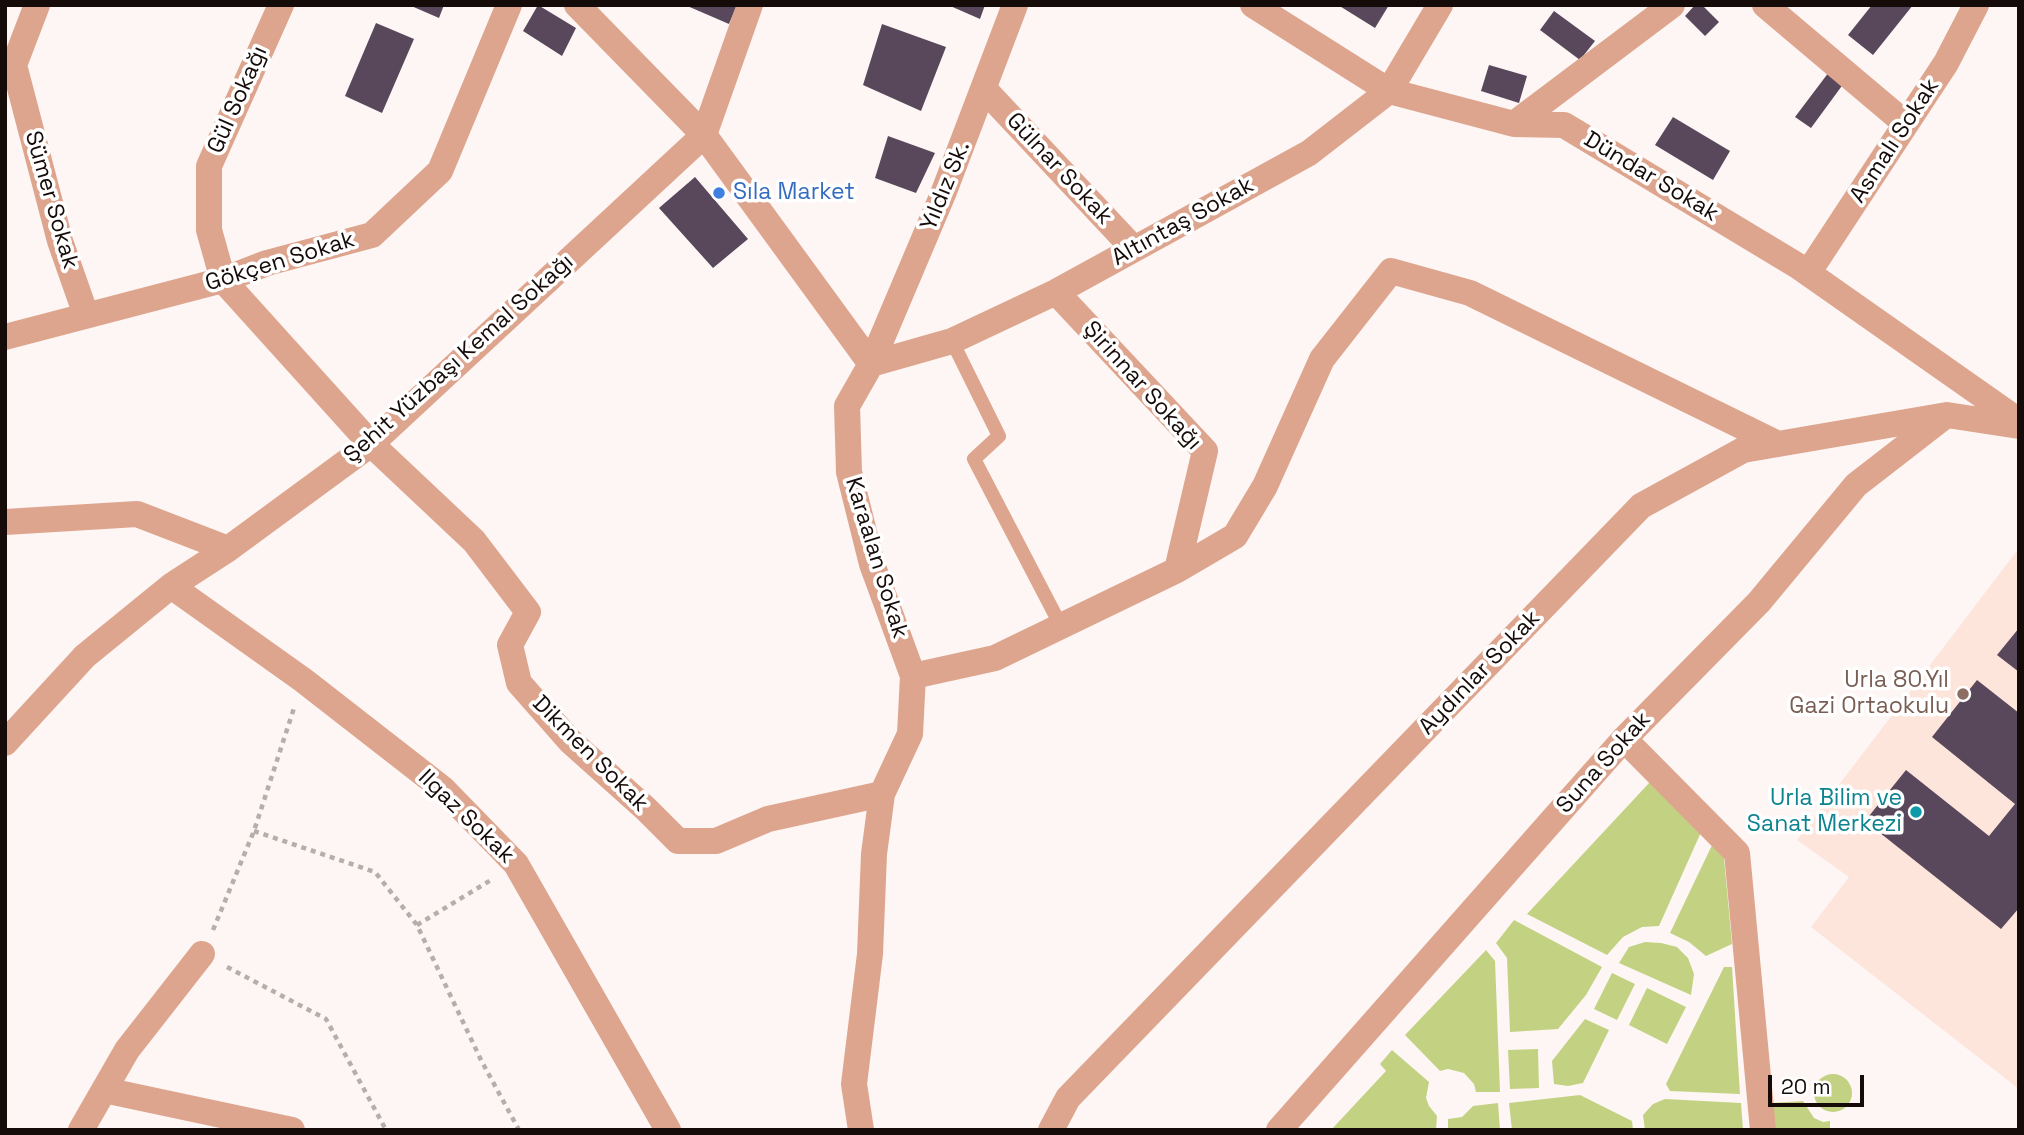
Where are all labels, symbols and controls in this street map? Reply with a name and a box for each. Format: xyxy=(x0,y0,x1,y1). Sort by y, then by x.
street label: Gül Sokağı xyxy=(202,42,274,158)
street label: Asmalı Sokak xyxy=(1845,74,1945,208)
street label: Gülnar Sokak xyxy=(1000,107,1118,231)
street label: Dündar Sokak xyxy=(1579,126,1723,228)
street label: Sümer Sokak xyxy=(18,128,84,272)
street label: Yıldız Sk. xyxy=(916,137,976,235)
street label: Altıntaş Sokak xyxy=(1107,172,1259,272)
place label: Sıla Market xyxy=(733,179,855,207)
marker: Sıla Market xyxy=(711,185,727,201)
street label: Gökçen Sokak xyxy=(202,226,358,298)
street label: Şehit Yüzbaşı Kemal Sokağı xyxy=(339,249,579,469)
street label: Şirinnar Sokağı xyxy=(1077,316,1207,456)
street label: Karaalan Sokak xyxy=(838,474,914,642)
street label: Aydınlar Sokak xyxy=(1414,605,1546,741)
place label: Urla 80.Yıl Gazi Ortaokulu xyxy=(1789,667,1949,721)
marker: Urla 80.Yıl Gazi Ortaokulu xyxy=(1955,686,1971,702)
street label: Dikmen Sokak xyxy=(526,690,654,818)
street label: Suna Sokak xyxy=(1551,706,1657,820)
street label: Ilgaz Sokak xyxy=(412,764,520,870)
place label: Urla Bilim ve Sanat Merkezi xyxy=(1747,785,1902,839)
marker: Urla Bilim ve Sanat Merkezi xyxy=(1908,804,1924,820)
scale bar xyxy=(1772,1062,1868,1106)
text: 20 m xyxy=(1781,1073,1831,1100)

